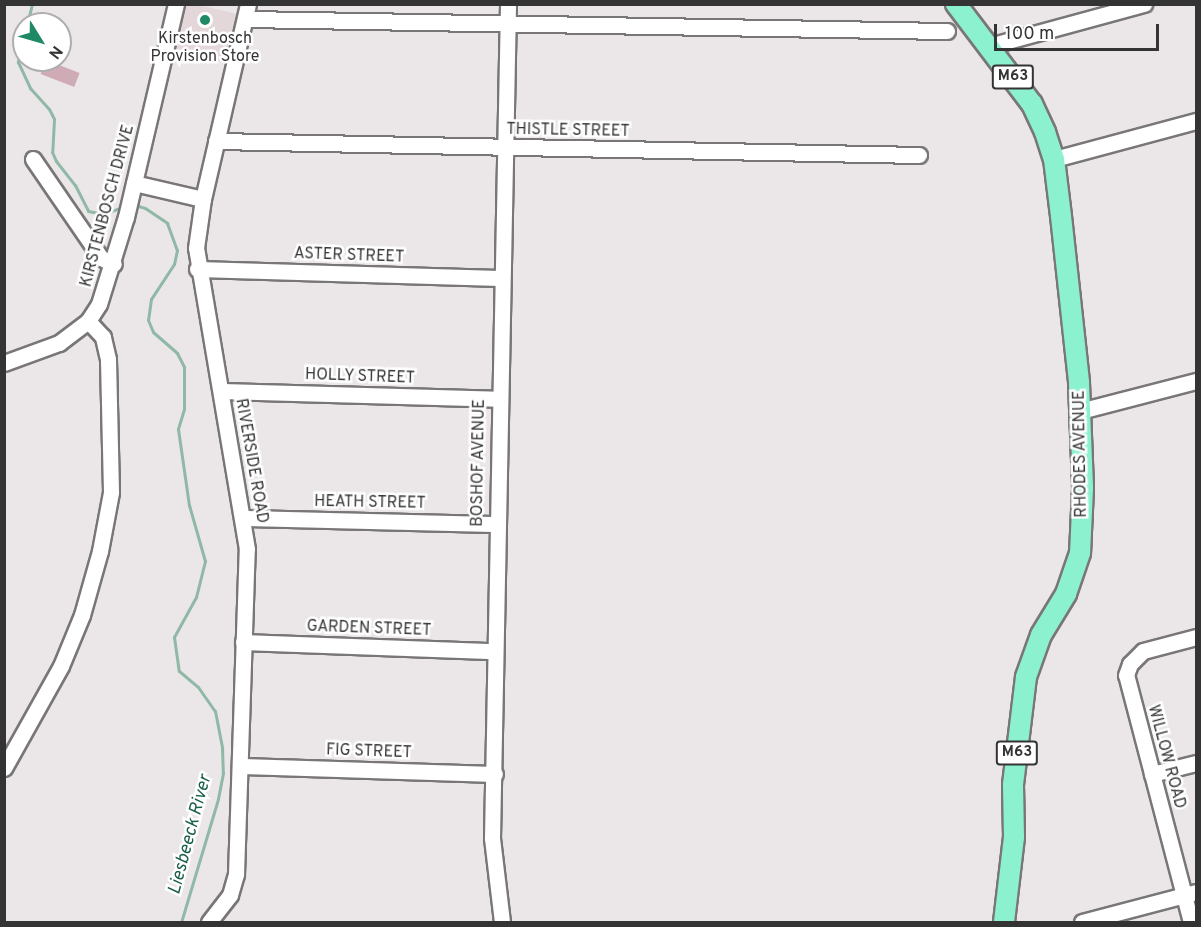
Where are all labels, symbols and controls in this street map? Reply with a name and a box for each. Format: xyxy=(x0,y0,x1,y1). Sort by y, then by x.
north arrow xyxy=(12,12,72,72)
scale bar xyxy=(997,12,1162,50)
marker: Kirstenbosch Provision Store xyxy=(198,13,212,27)
text: 100 m xyxy=(1005,23,1054,46)
place label: Kirstenbosch Provision Store xyxy=(151,29,259,67)
text: N xyxy=(43,41,66,62)
road number: M63 xyxy=(990,65,1036,89)
street label: THISTLE STREET xyxy=(506,120,630,142)
street label: KIRSTENBOSCH DRIVE xyxy=(77,123,139,289)
street label: ASTER STREET xyxy=(293,244,405,268)
street label: HOLLY STREET xyxy=(304,365,416,389)
street label: RHODES AVENUE xyxy=(1070,390,1092,518)
street label: RIVERSIDE ROAD xyxy=(231,397,271,525)
street label: BOSHOF AVENUE xyxy=(468,399,490,527)
street label: HEATH STREET xyxy=(314,492,426,514)
street label: GARDEN STREET xyxy=(306,617,432,641)
street label: WILLOW ROAD xyxy=(1143,703,1189,811)
street label: FIG STREET xyxy=(326,741,412,763)
road number: M63 xyxy=(994,741,1040,765)
water label: Liesbeeck River xyxy=(165,773,217,897)

